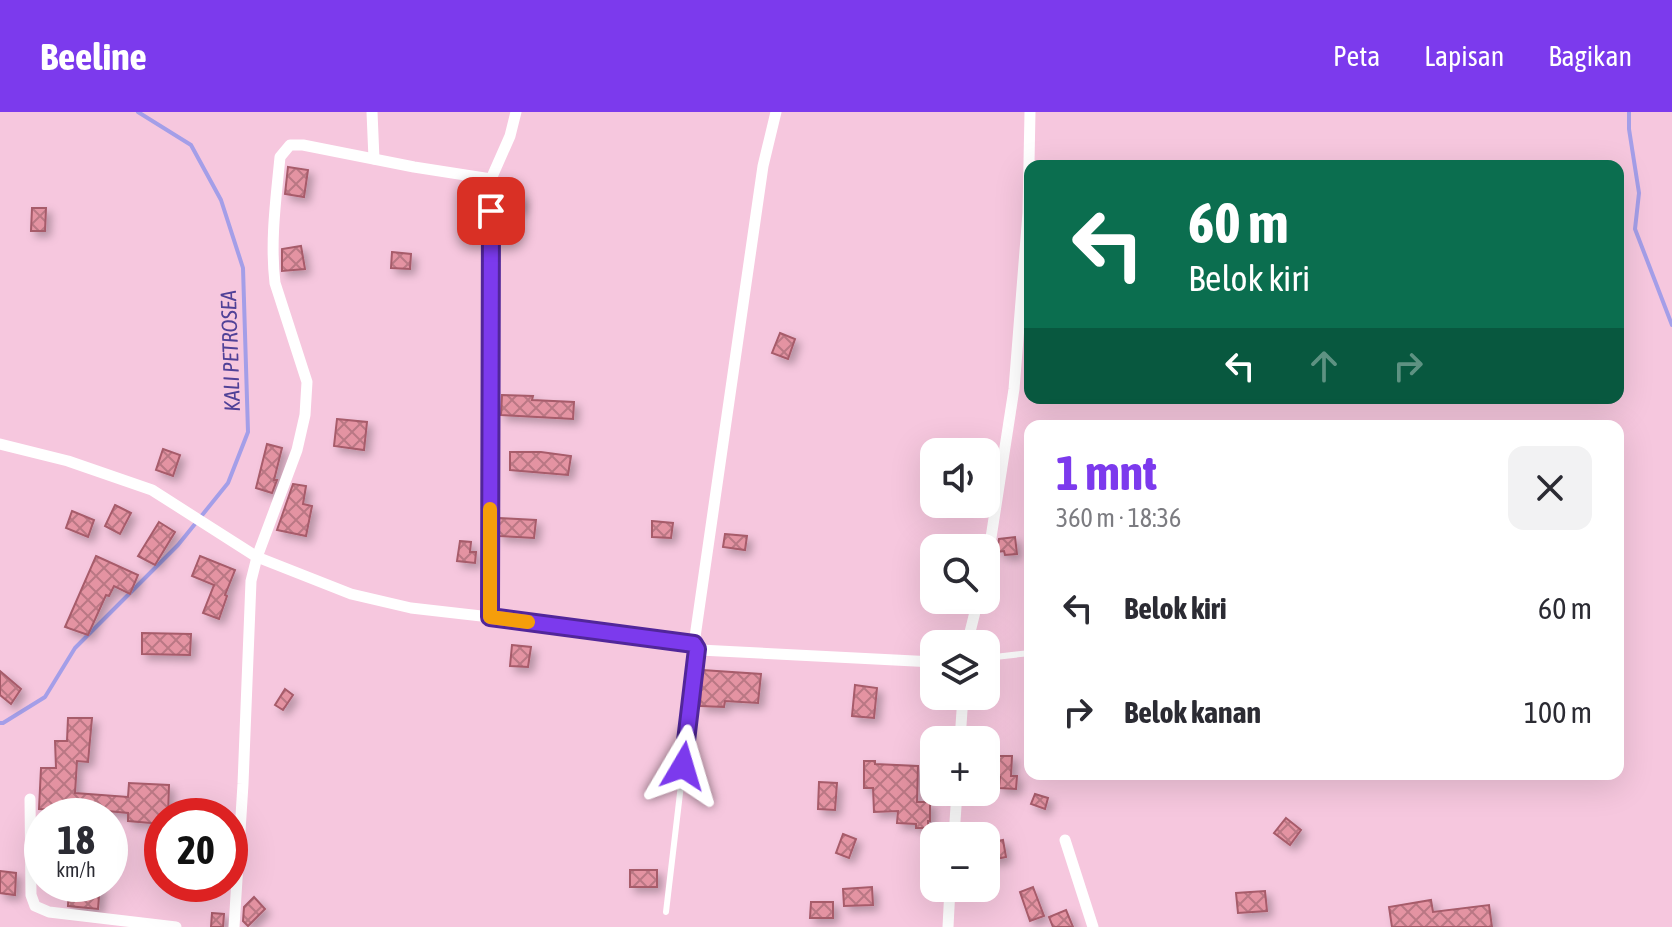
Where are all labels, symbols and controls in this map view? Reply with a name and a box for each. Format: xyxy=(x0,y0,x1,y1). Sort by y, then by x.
text: Beeline xyxy=(40,35,147,78)
text: Peta xyxy=(1333,40,1380,72)
text: Lapisan xyxy=(1424,40,1504,72)
text: Bagikan xyxy=(1548,40,1632,72)
pin xyxy=(457,177,525,245)
icon: arrive xyxy=(469,189,513,233)
text: 60 m xyxy=(1188,191,1289,255)
icon: left xyxy=(1056,192,1160,296)
text: Belok kiri xyxy=(1188,257,1310,299)
water label: KALI PETROSEA xyxy=(215,290,245,412)
icon: left xyxy=(1218,344,1262,388)
icon: ahead xyxy=(1302,344,1346,388)
icon: right xyxy=(1386,344,1430,388)
map controls xyxy=(920,438,1000,902)
button: sound xyxy=(920,438,1000,518)
text: 1 mnt xyxy=(1056,445,1157,500)
button: close xyxy=(1508,446,1592,530)
text: 360 m · 18:36 xyxy=(1056,503,1181,533)
button: search xyxy=(920,534,1000,614)
icon: left xyxy=(1056,586,1100,630)
text: Belok kiri xyxy=(1124,591,1227,625)
text: 60 m xyxy=(1538,591,1592,625)
button: layers xyxy=(920,630,1000,710)
icon: right xyxy=(1056,690,1100,734)
text: Belok kanan xyxy=(1124,695,1261,729)
text: 100 m xyxy=(1524,695,1592,729)
position arrow xyxy=(641,724,725,808)
button: + xyxy=(920,726,1000,806)
speed limit sign: 20 xyxy=(144,798,248,902)
text: 18 xyxy=(57,817,95,862)
button: − xyxy=(920,822,1000,902)
text: km/h xyxy=(56,858,96,881)

